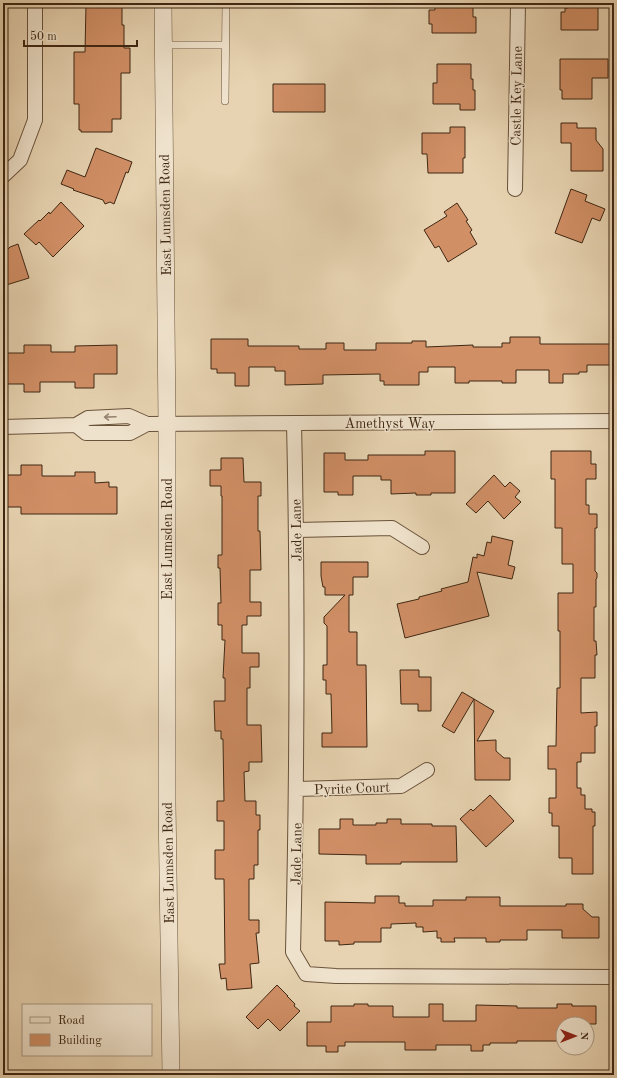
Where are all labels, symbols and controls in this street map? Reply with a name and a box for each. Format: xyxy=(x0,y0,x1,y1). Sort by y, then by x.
scale bar xyxy=(24,22,137,48)
text: 50 m xyxy=(30,30,57,43)
street label: Castle Key Lane xyxy=(509,46,525,146)
street label: East Lumsden Road xyxy=(158,154,174,276)
one-way arrow xyxy=(104,413,117,421)
street label: Amethyst Way xyxy=(344,417,436,431)
street label: East Lumsden Road xyxy=(161,478,175,600)
street label: Jade Lane xyxy=(289,499,305,561)
street label: Pyrite Court xyxy=(314,781,390,797)
street label: East Lumsden Road xyxy=(161,802,177,924)
street label: Jade Lane xyxy=(289,823,305,885)
legend xyxy=(22,1004,152,1056)
text: Road xyxy=(58,1015,85,1027)
north arrow xyxy=(555,1016,595,1056)
text: N xyxy=(578,1032,589,1041)
text: Building xyxy=(58,1035,102,1047)

